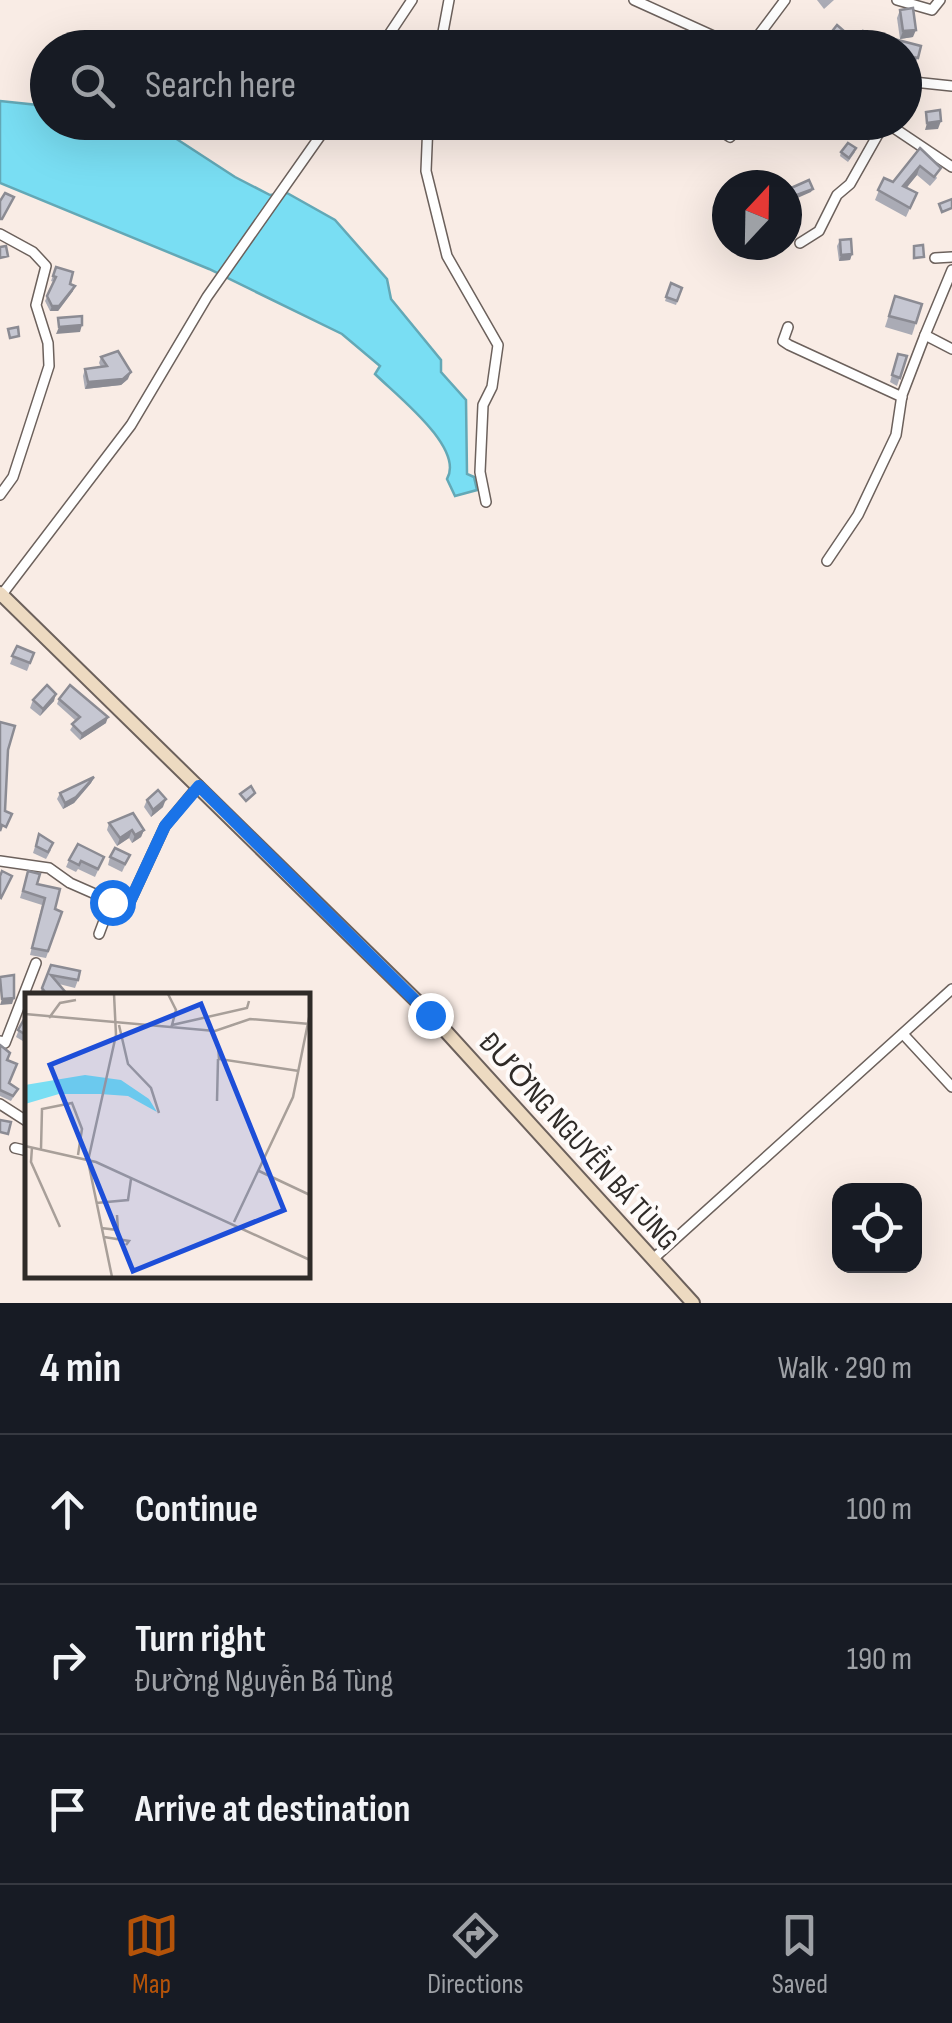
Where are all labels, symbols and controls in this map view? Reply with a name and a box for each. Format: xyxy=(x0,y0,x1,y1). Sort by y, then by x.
search box xyxy=(30,30,922,140)
icon: search xyxy=(65,58,120,113)
text: Search here xyxy=(145,63,296,108)
north arrow xyxy=(712,170,802,260)
route start xyxy=(90,880,136,926)
inset map xyxy=(25,993,310,1278)
route end xyxy=(408,993,454,1039)
street label: ĐƯỜNG NGUYỄN BÁ TÙNG xyxy=(471,1024,687,1258)
map controls xyxy=(832,1183,922,1273)
button: locate xyxy=(832,1183,922,1273)
text: 4 min xyxy=(40,1343,121,1394)
text: Walk · 290 m xyxy=(778,1349,912,1388)
icon: ahead xyxy=(40,1482,95,1537)
text: Continue xyxy=(135,1487,258,1532)
text: 100 m xyxy=(847,1490,912,1529)
text: Turn right xyxy=(135,1617,266,1662)
icon: right xyxy=(40,1632,95,1687)
text: 190 m xyxy=(847,1640,912,1679)
text: Đường Nguyễn Bá Tùng xyxy=(135,1662,393,1701)
icon: arrive xyxy=(40,1782,95,1837)
text: Arrive at destination xyxy=(135,1787,410,1832)
tab: Map xyxy=(124,1908,179,2001)
tab: Directions xyxy=(427,1908,524,2001)
tab: Saved xyxy=(772,1908,828,2001)

